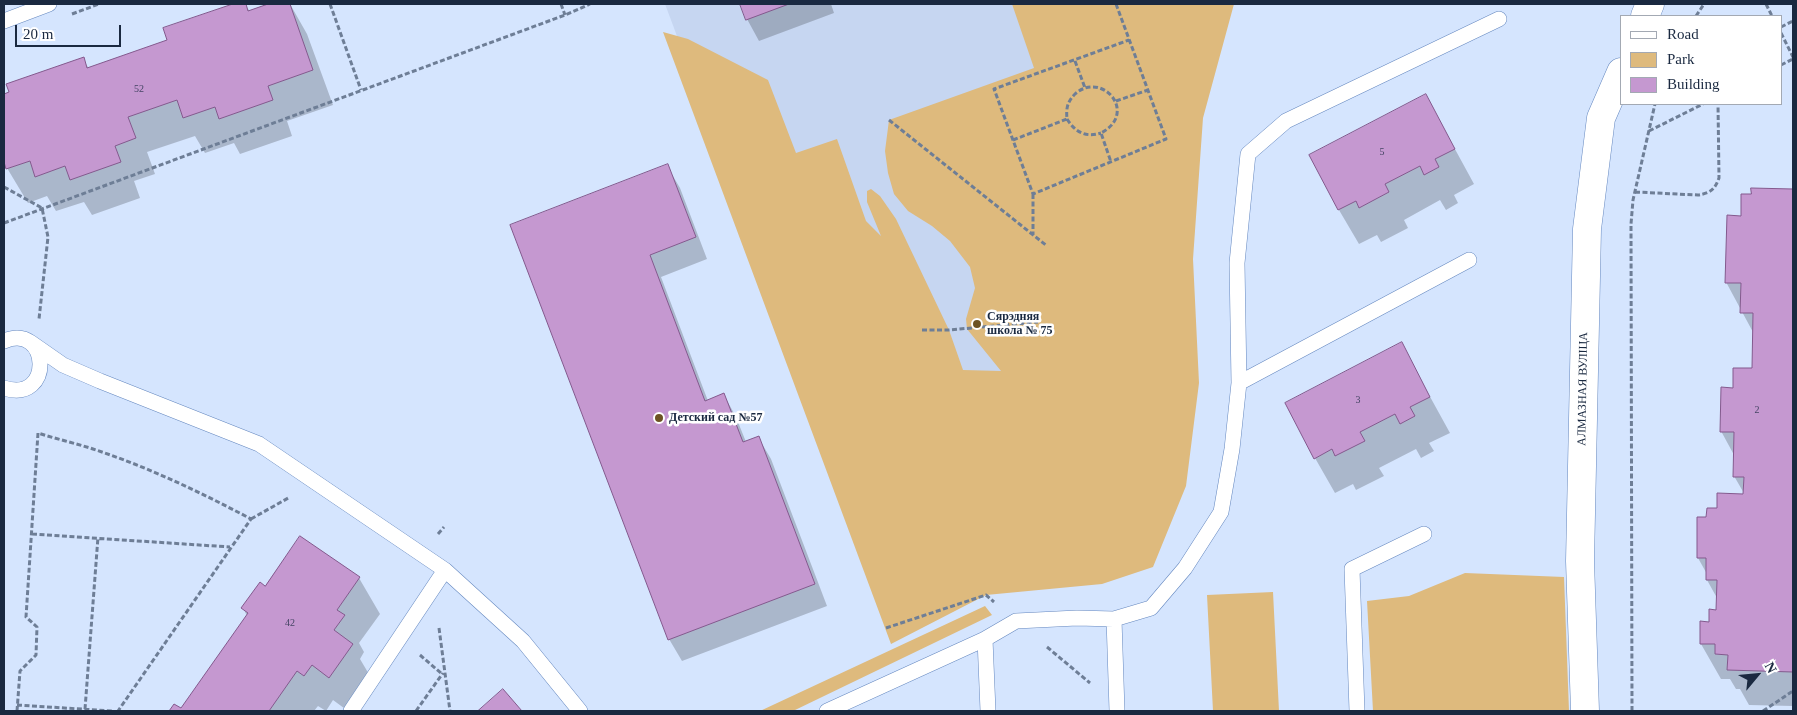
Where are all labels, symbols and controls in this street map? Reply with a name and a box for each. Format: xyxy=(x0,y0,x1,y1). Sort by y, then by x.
scale bar xyxy=(18,15,124,47)
legend xyxy=(1620,15,1782,105)
text: 20 m xyxy=(23,26,53,42)
text: Road xyxy=(1667,26,1699,42)
text: Park xyxy=(1667,51,1695,67)
text: Building xyxy=(1667,76,1720,92)
house number: 52 xyxy=(134,83,144,95)
house number: 5 xyxy=(1380,146,1384,158)
place label: Сярэдняя школа № 75 xyxy=(987,310,1053,338)
marker: Сярэдняя школа № 75 xyxy=(971,318,983,330)
street label: АЛМАЗНАЯ ВУЛІЦА xyxy=(1575,332,1591,446)
house number: 3 xyxy=(1356,394,1360,406)
house number: 2 xyxy=(1754,404,1760,416)
place label: Детский сад №57 xyxy=(669,411,762,425)
marker: Детский сад №57 xyxy=(653,412,665,424)
house number: 42 xyxy=(285,617,295,629)
north arrow xyxy=(1732,650,1782,700)
text: N xyxy=(1762,660,1780,676)

